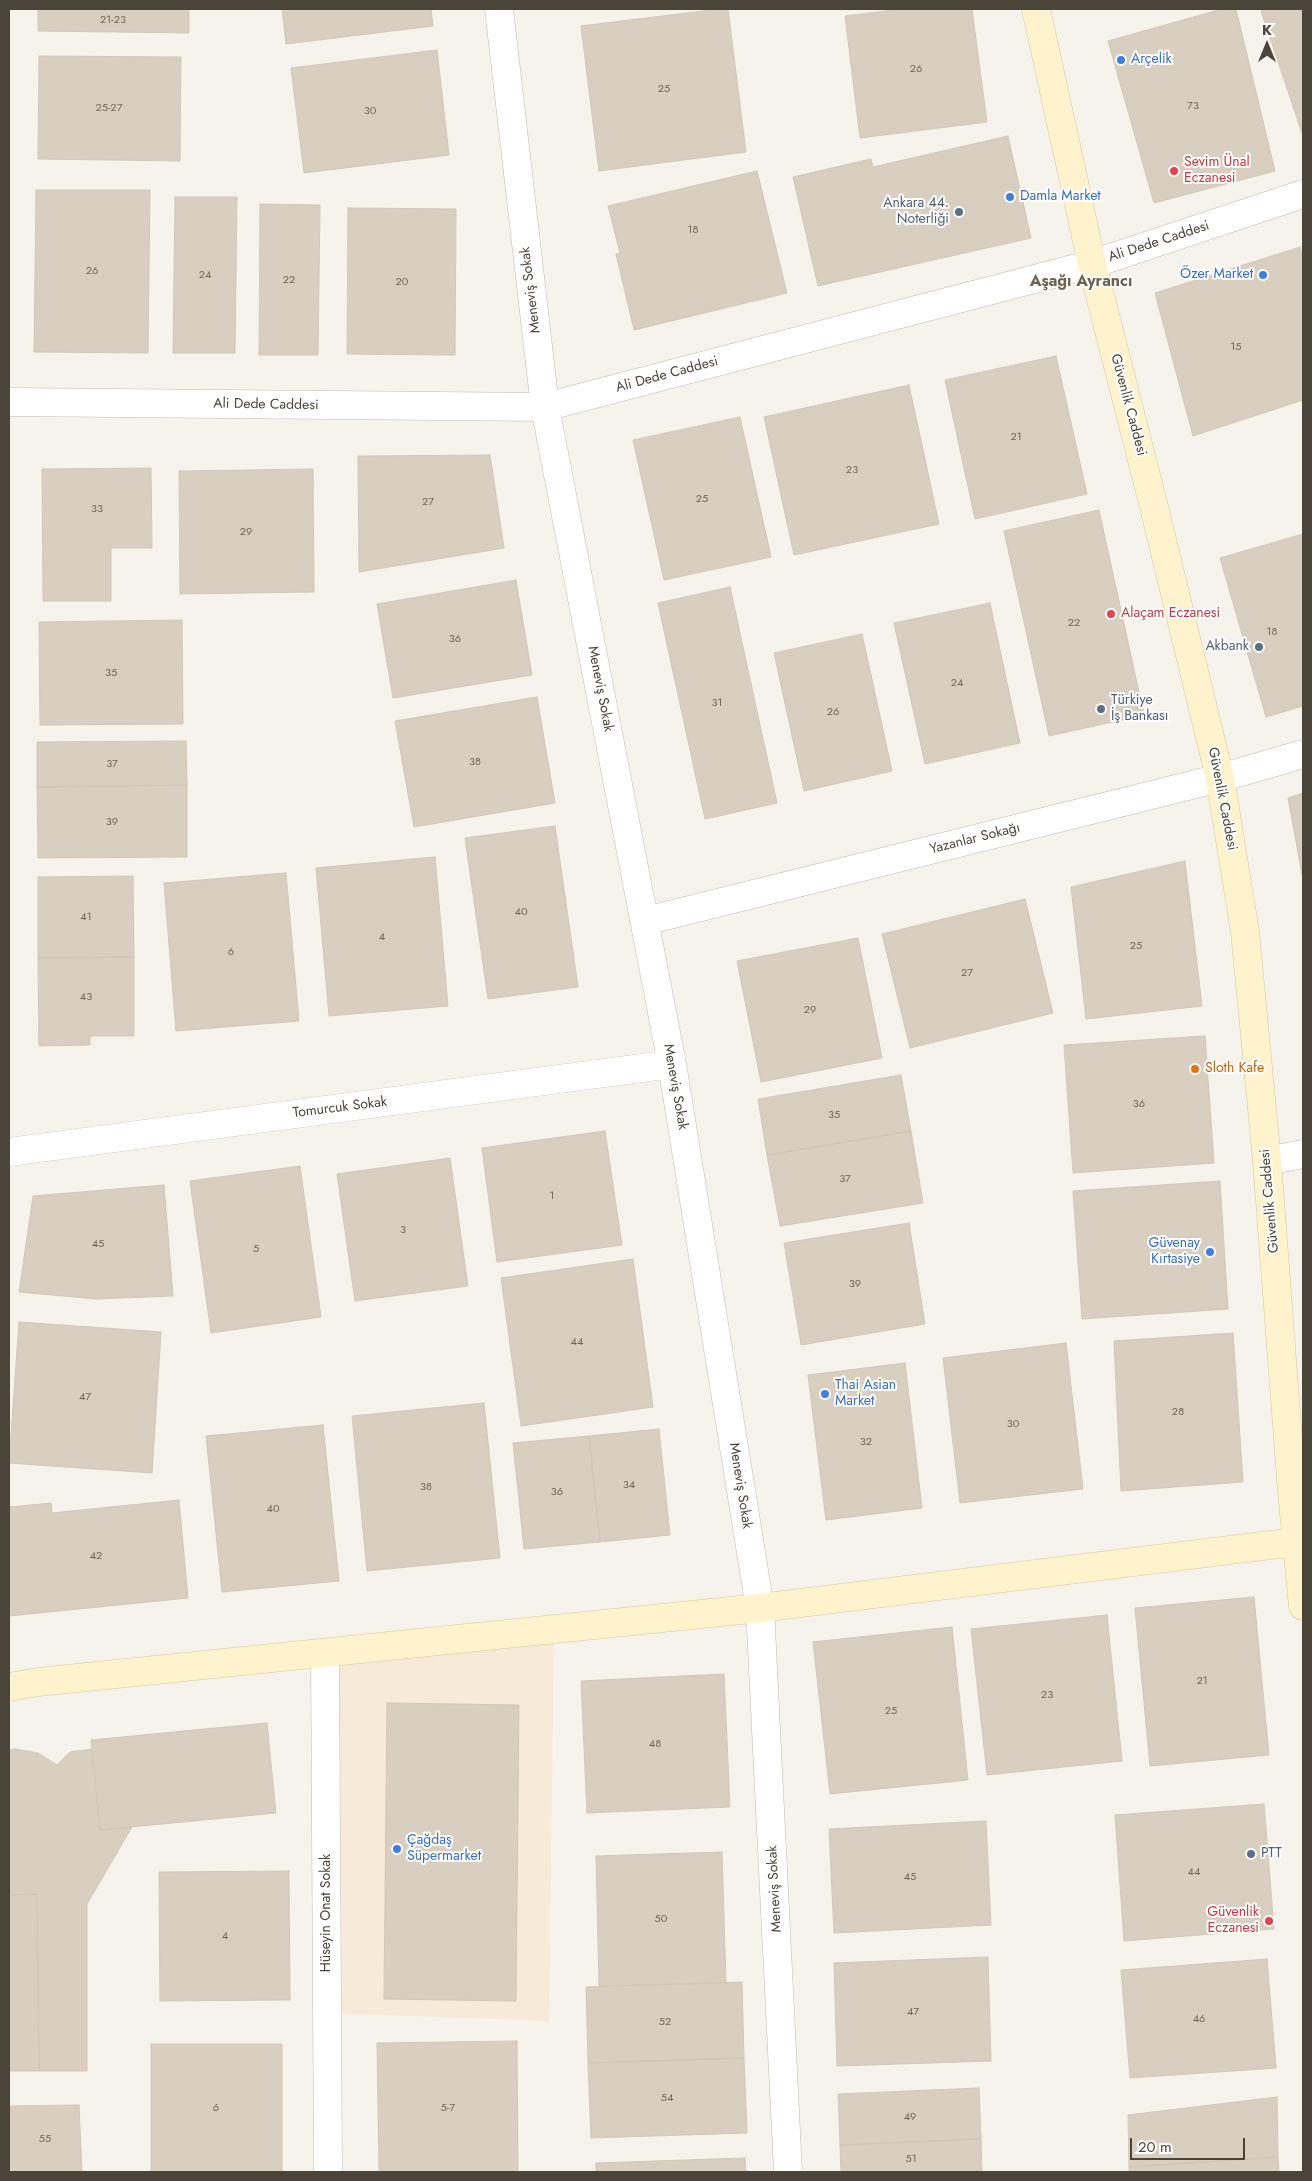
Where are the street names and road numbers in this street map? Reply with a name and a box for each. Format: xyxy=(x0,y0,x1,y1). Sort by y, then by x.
street label: Ali Dede Caddesi xyxy=(1106,218,1212,266)
street label: Meneviş Sokak xyxy=(517,246,545,334)
street label: Güvenlik Caddesi xyxy=(1106,352,1150,458)
street label: Ali Dede Caddesi xyxy=(614,353,720,397)
street label: Ali Dede Caddesi xyxy=(213,396,319,414)
street label: Meneviş Sokak xyxy=(583,645,617,733)
street label: Güvenlik Caddesi xyxy=(1204,746,1240,852)
street label: Yazanlar Sokağı xyxy=(928,820,1022,858)
street label: Meneviş Sokak xyxy=(659,1043,691,1131)
street label: Tomurcuk Sokak xyxy=(292,1094,388,1122)
street label: Güvenlik Caddesi xyxy=(1257,1148,1283,1254)
street label: Meneviş Sokak xyxy=(725,1442,755,1530)
street label: Meneviş Sokak xyxy=(764,1845,786,1933)
street label: Hüseyin Onat Sokak xyxy=(319,1854,335,1972)

